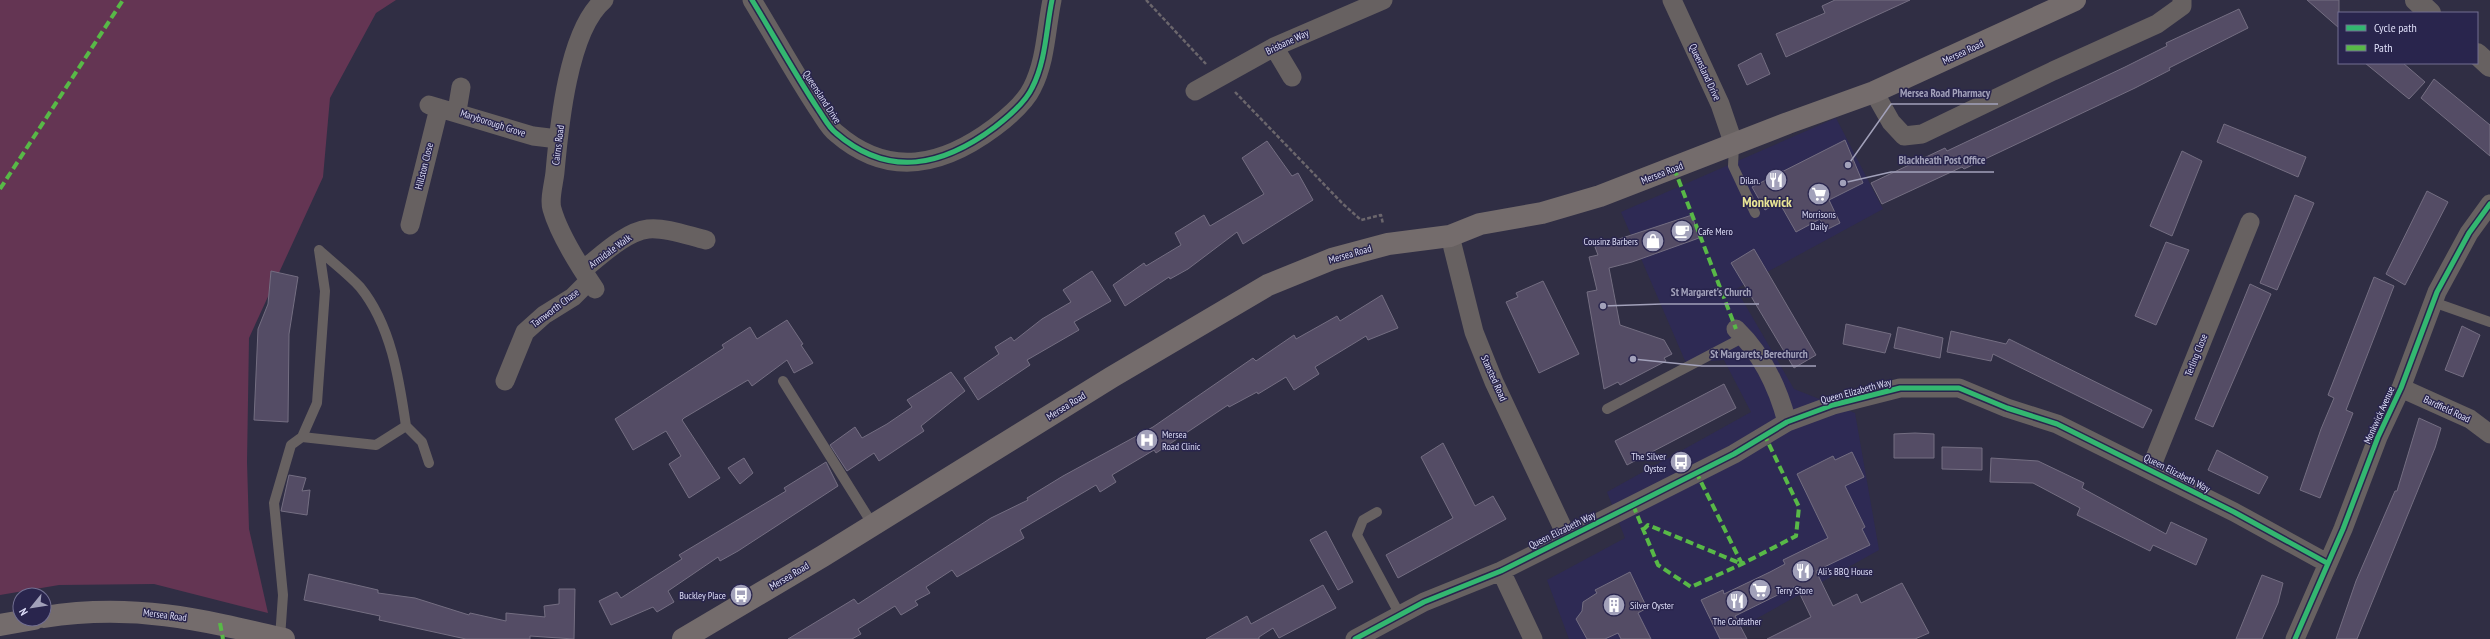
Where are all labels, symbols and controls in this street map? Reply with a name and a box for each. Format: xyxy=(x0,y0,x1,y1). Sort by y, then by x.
legend xyxy=(2338,12,2478,64)
text: Cycle path xyxy=(2374,20,2417,35)
street label: Brisbane Way xyxy=(1263,26,1311,58)
street label: Mersea Road xyxy=(1940,37,1986,67)
text: Path xyxy=(2374,40,2392,55)
street label: Queensland Drive xyxy=(1686,42,1724,102)
street label: Queensland Drive xyxy=(800,68,844,126)
callout: Mersea Road Pharmacy xyxy=(1891,81,1998,104)
text: Mersea Road Pharmacy xyxy=(1900,86,1991,100)
street label: Maryborough Grove xyxy=(459,106,527,140)
street label: Cairns Road xyxy=(549,124,567,166)
street label: Hillston Close xyxy=(412,141,436,191)
callout: Blackheath Post Office xyxy=(1891,149,1994,172)
text: Blackheath Post Office xyxy=(1898,153,1986,167)
street label: Mersea Road xyxy=(1639,159,1685,187)
restaurant icon: Dilan. xyxy=(1763,167,1789,193)
place label: Dilan. xyxy=(1740,174,1760,187)
supermarket icon: Morrisons Daily xyxy=(1806,181,1832,207)
district label: Monkwick xyxy=(1742,193,1792,211)
place label: Morrisons Daily xyxy=(1802,208,1837,233)
cafe icon: Cafe Mero xyxy=(1669,218,1695,244)
place label: Cafe Mero xyxy=(1698,225,1733,238)
shop icon: Cousinz Barbers xyxy=(1640,228,1666,254)
street label: Armidale Walk xyxy=(586,231,634,271)
place label: Cousinz Barbers xyxy=(1584,235,1639,248)
street label: Mersea Road xyxy=(1327,242,1373,266)
callout: St Margaret's Church xyxy=(1662,281,1759,304)
text: St Margaret's Church xyxy=(1671,285,1751,299)
street label: Tamworth Chase xyxy=(528,286,582,330)
street label: Terling Close xyxy=(2182,332,2210,378)
callout: St Margarets, Berechurch xyxy=(1702,343,1816,366)
text: St Margarets, Berechurch xyxy=(1710,347,1808,361)
street label: Stansted Road xyxy=(1478,353,1510,403)
street label: Queen Elizabeth Way xyxy=(1819,375,1893,407)
street label: Monkwick Avenue xyxy=(2361,384,2397,446)
street label: Mersea Road xyxy=(1044,389,1088,423)
street label: Bardfield Road xyxy=(2422,393,2472,425)
hospital icon: Mersea Road Clinic xyxy=(1134,427,1160,453)
place label: Mersea Road Clinic xyxy=(1162,428,1201,453)
bus stop icon: The Silver Oyster xyxy=(1668,449,1694,475)
place label: The Silver Oyster xyxy=(1631,450,1666,475)
street label: Queen Elizabeth Way xyxy=(2142,451,2213,495)
street label: Queen Elizabeth Way xyxy=(1527,508,1598,552)
restaurant icon: Ali's BBQ House xyxy=(1790,558,1816,584)
street label: Mersea Road xyxy=(767,559,811,593)
place label: Ali's BBQ House xyxy=(1818,565,1873,578)
supermarket icon: Terry Store xyxy=(1747,577,1773,603)
bus stop icon: Buckley Place xyxy=(728,582,754,608)
place label: Terry Store xyxy=(1776,584,1813,597)
north arrow xyxy=(12,587,52,627)
restaurant icon: The Codfather xyxy=(1724,588,1750,614)
place label: Buckley Place xyxy=(679,589,726,602)
building icon: Silver Oyster xyxy=(1601,592,1627,618)
place label: Silver Oyster xyxy=(1630,599,1674,612)
text: N xyxy=(16,606,31,618)
street label: Mersea Road xyxy=(142,606,188,624)
place label: The Codfather xyxy=(1713,615,1762,628)

